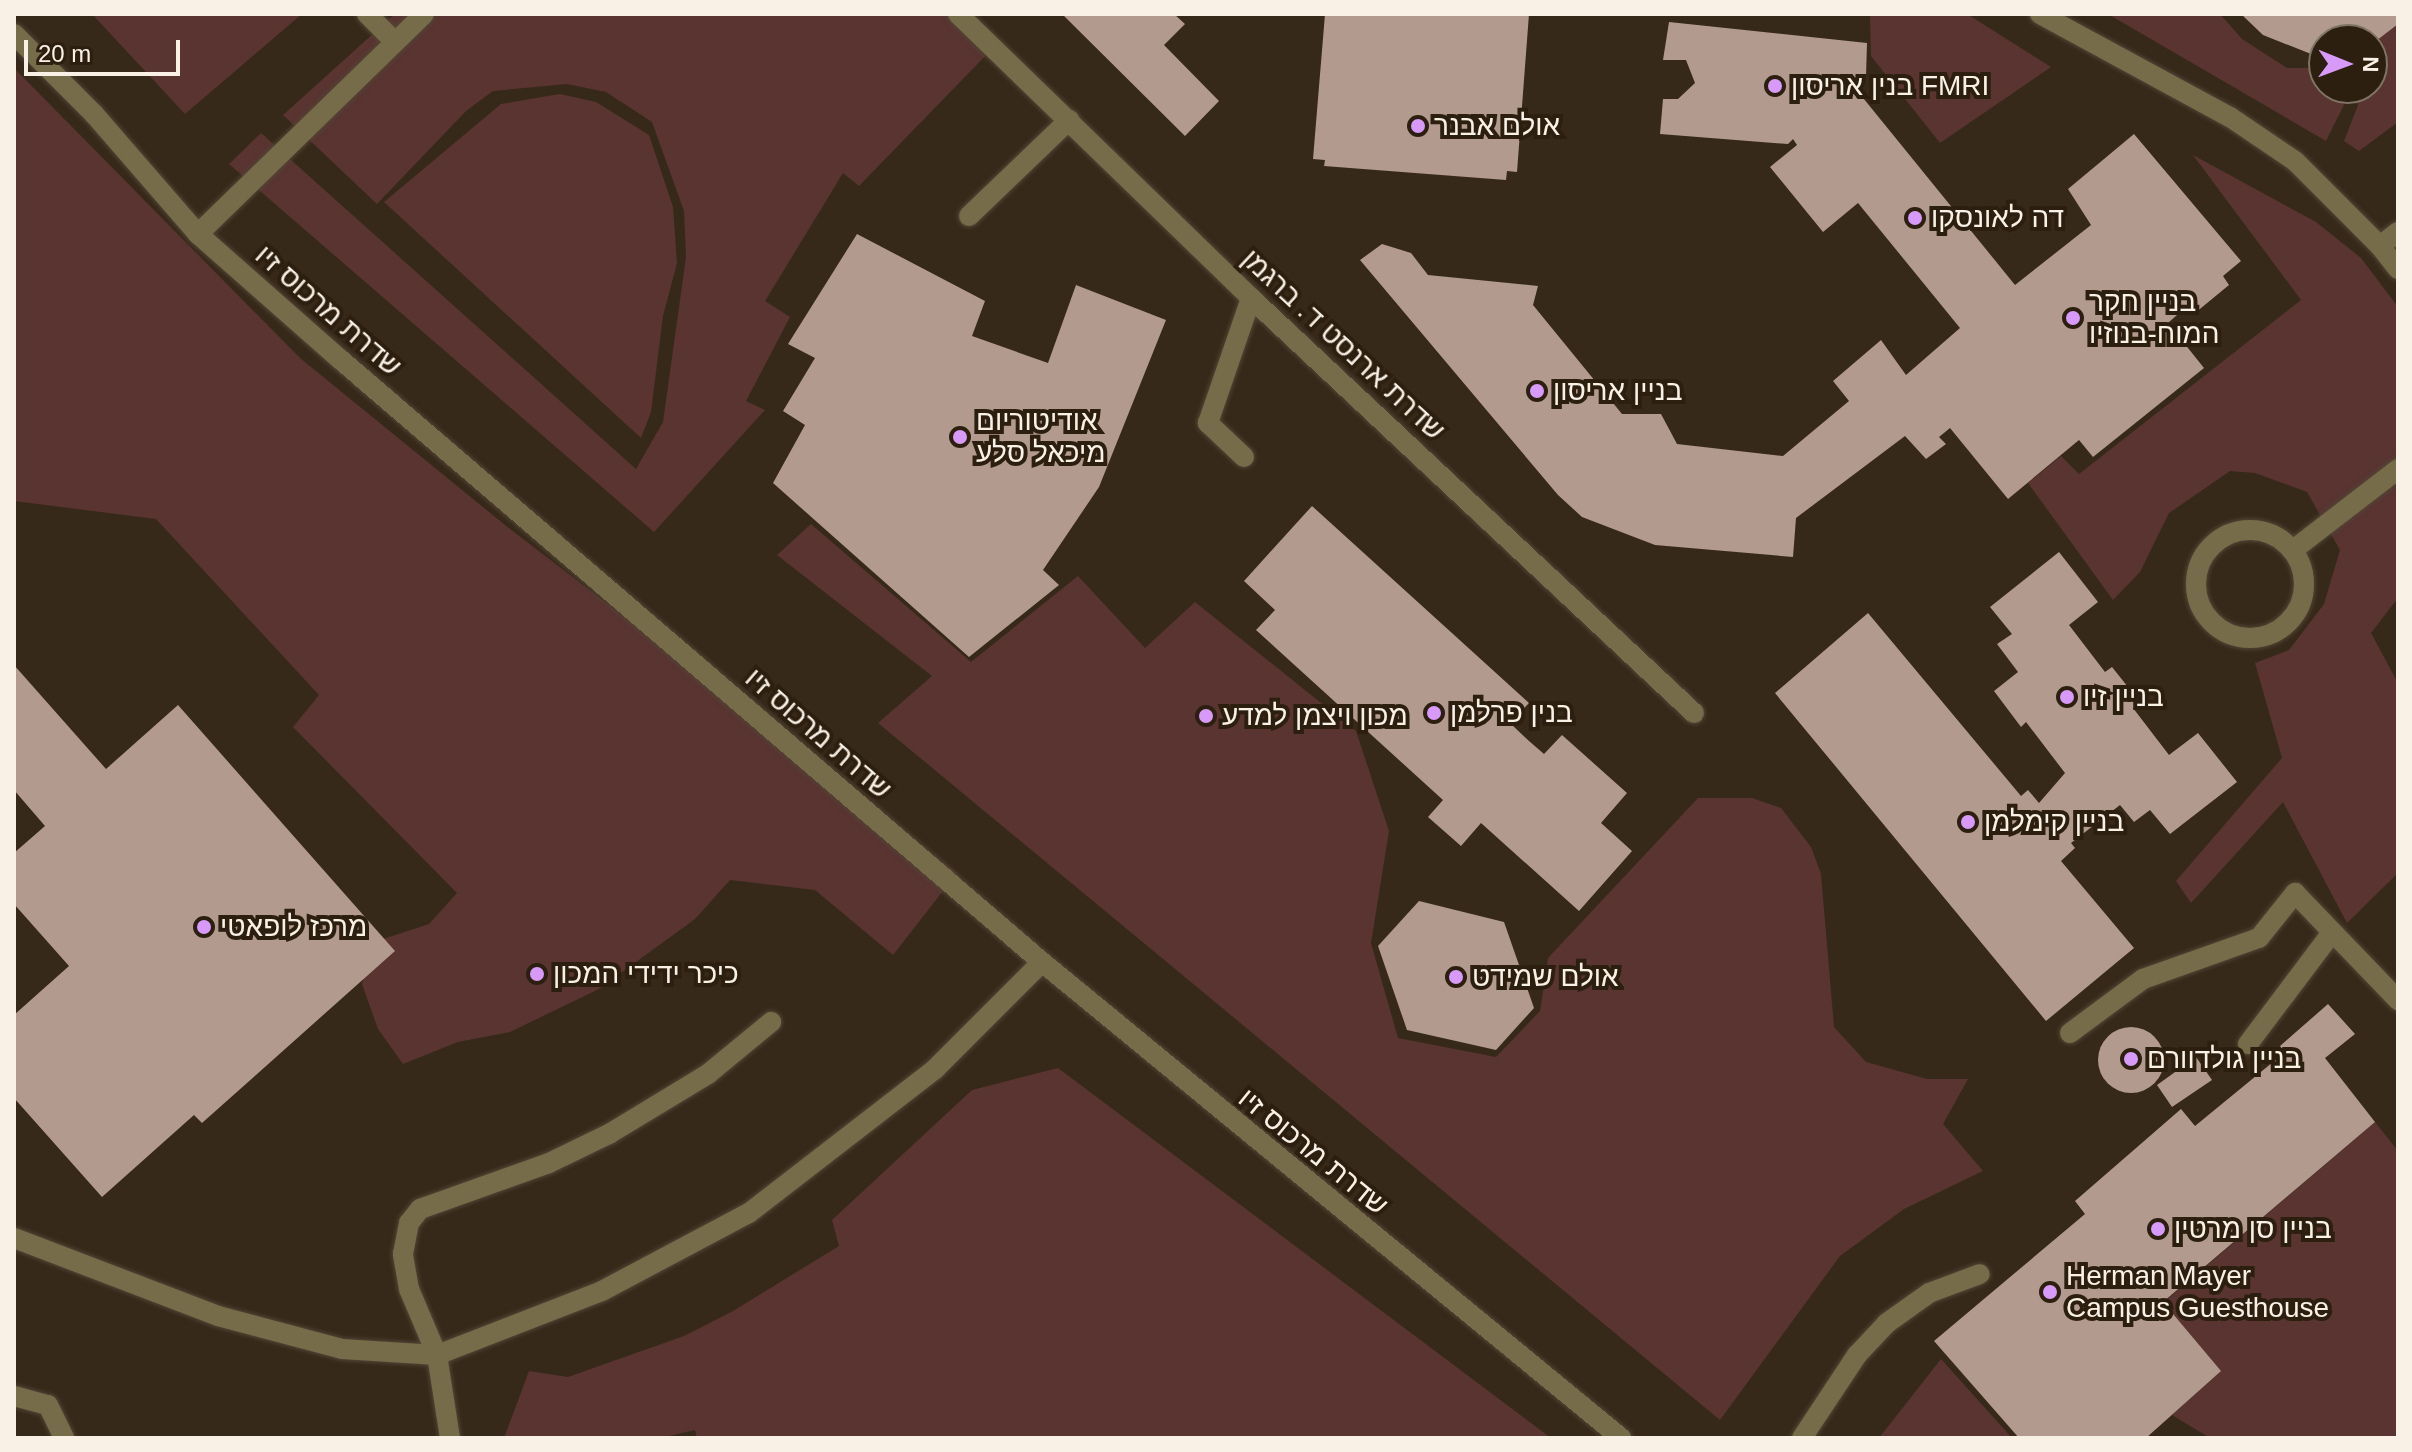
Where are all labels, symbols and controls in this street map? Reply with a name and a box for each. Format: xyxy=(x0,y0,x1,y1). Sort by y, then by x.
scale bar xyxy=(28,24,184,74)
north arrow xyxy=(2308,24,2388,104)
text: 20 m xyxy=(38,40,91,67)
text: N xyxy=(2358,56,2383,73)
place label: בנין אריסון FMRI xyxy=(1791,69,1989,103)
marker: בנין אריסון FMRI xyxy=(1766,77,1784,95)
place label: אולם אבנר xyxy=(1434,109,1560,143)
marker: אולם אבנר xyxy=(1409,117,1427,135)
place label: דה לאונסקו xyxy=(1931,201,2064,235)
marker: דה לאונסקו xyxy=(1906,209,1924,227)
street label: שדרת מרכוס זיו xyxy=(248,239,408,383)
street label: שדרת ארנסט ד. ברגמן xyxy=(1235,242,1451,448)
place label: בניין חקר המוח-בנוזיו xyxy=(2089,285,2220,351)
marker: בניין חקר המוח-בנוזיו xyxy=(2064,309,2082,327)
place label: בניין אריסון xyxy=(1553,374,1682,408)
marker: בניין אריסון xyxy=(1528,382,1546,400)
place label: אודיטוריום מיכאל סלע xyxy=(976,404,1106,470)
marker: אודיטוריום מיכאל סלע xyxy=(951,428,969,446)
street label: שדרת מרכוס זיו xyxy=(738,662,898,806)
place label: בניין זיו xyxy=(2083,680,2164,714)
marker: בניין זיו xyxy=(2058,688,2076,706)
place label: בנין פרלמן xyxy=(1450,696,1573,730)
place label: מכון ויצמן למדע xyxy=(1222,699,1408,733)
marker: בנין פרלמן xyxy=(1425,704,1443,722)
marker: מכון ויצמן למדע xyxy=(1197,707,1215,725)
place label: בניין קימלמן xyxy=(1984,805,2124,839)
marker: בניין קימלמן xyxy=(1959,813,1977,831)
place label: מרכז לופאטי xyxy=(220,910,367,944)
marker: מרכז לופאטי xyxy=(195,918,213,936)
place label: כיכר ידידי המכון xyxy=(553,957,739,991)
place label: אולם שמידט xyxy=(1472,960,1619,994)
marker: כיכר ידידי המכון xyxy=(528,965,546,983)
marker: אולם שמידט xyxy=(1447,968,1465,986)
place label: בניין גולדוורם xyxy=(2147,1042,2301,1076)
marker: בניין גולדוורם xyxy=(2122,1050,2140,1068)
street label: שדרת מרכוס זיו xyxy=(1232,1082,1394,1222)
place label: בניין סן מרטין xyxy=(2174,1212,2332,1246)
marker: בניין סן מרטין xyxy=(2149,1220,2167,1238)
place label: Herman Mayer Campus Guesthouse xyxy=(2066,1259,2329,1325)
marker: Herman Mayer Campus Guesthouse xyxy=(2041,1283,2059,1301)

